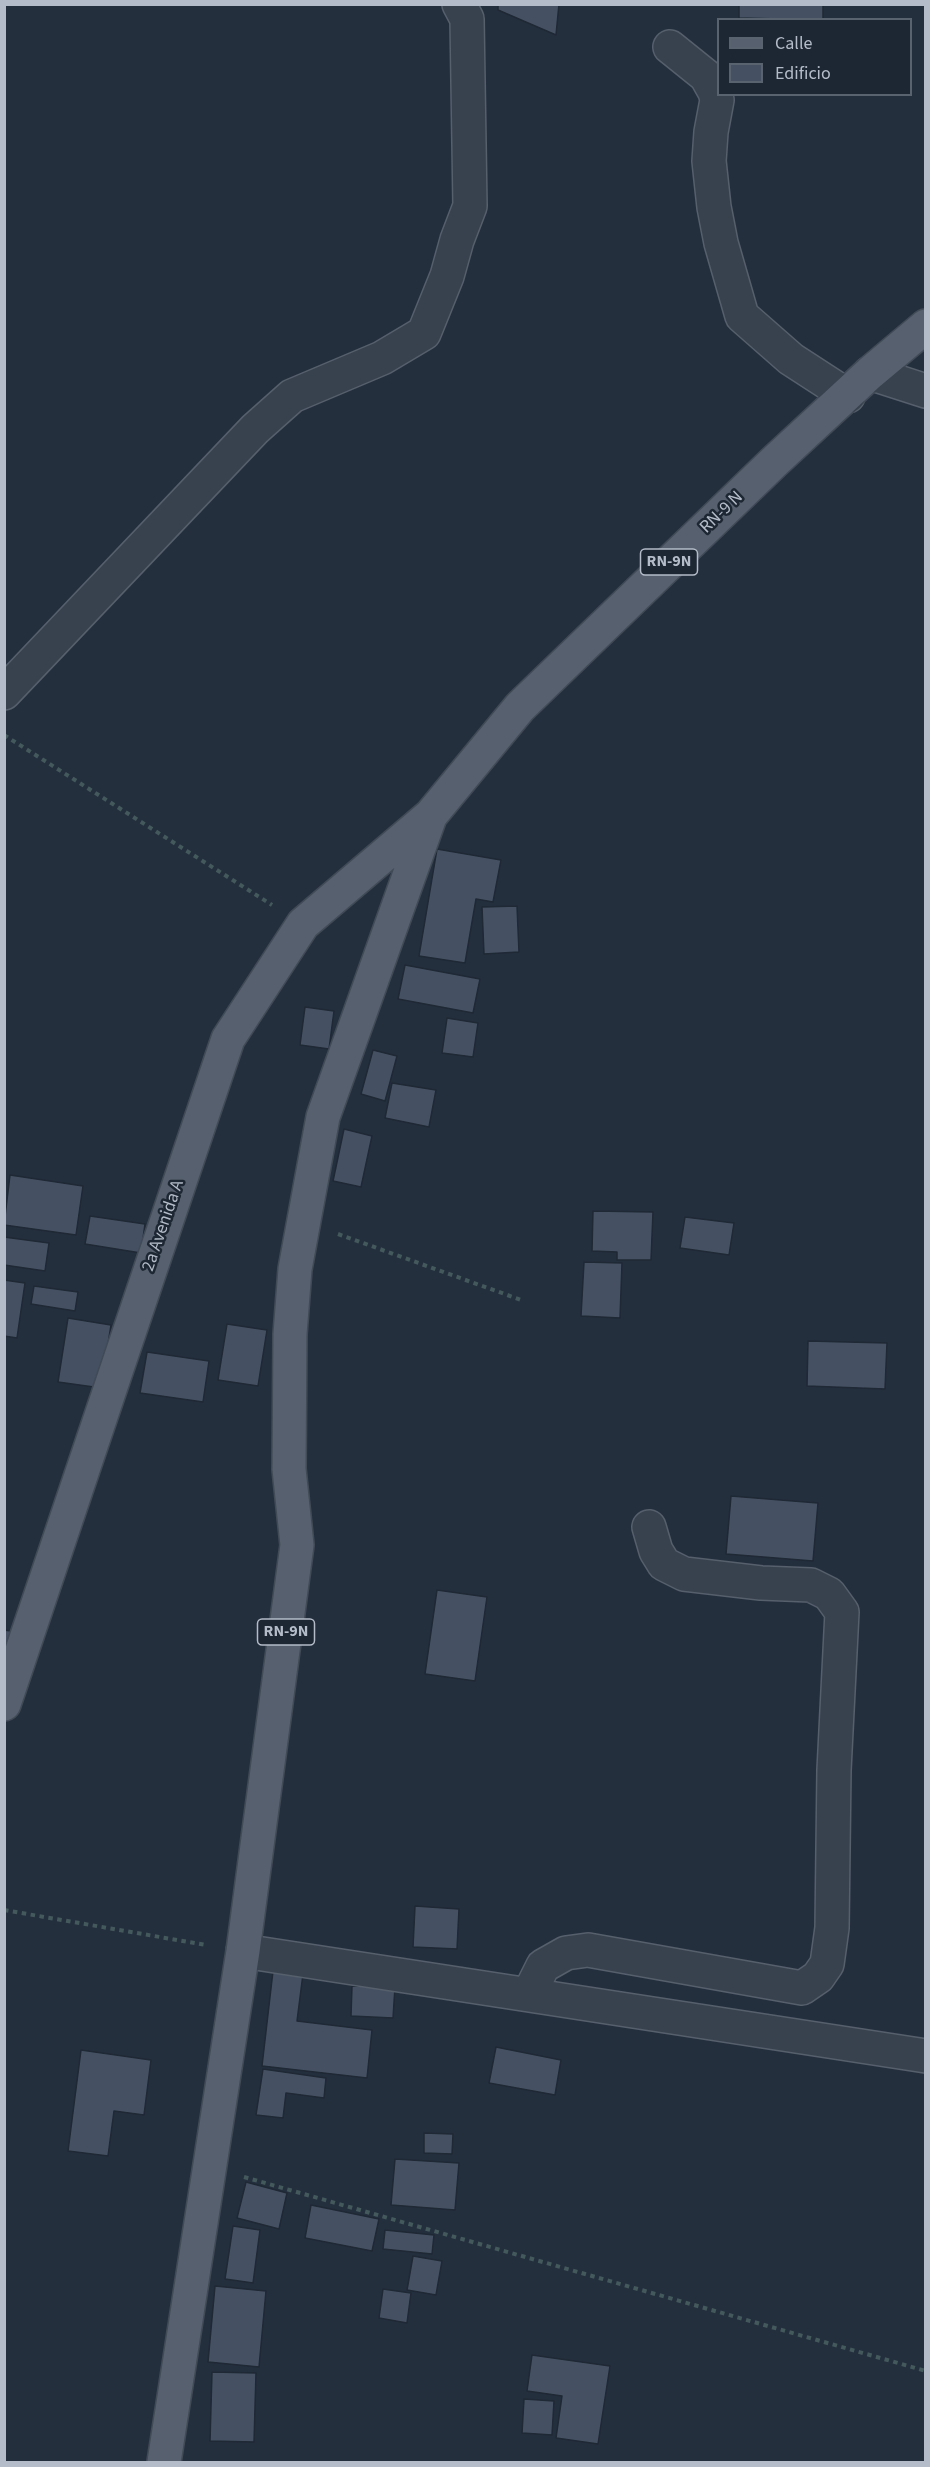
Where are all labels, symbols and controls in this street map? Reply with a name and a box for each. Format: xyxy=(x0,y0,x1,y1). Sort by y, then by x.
legend xyxy=(717,18,912,96)
text: Calle xyxy=(775,31,812,56)
text: Edificio xyxy=(775,61,831,86)
street label: RN-9 N xyxy=(696,487,748,539)
road number: RN-9N xyxy=(640,549,698,575)
street label: 2a Avenida A xyxy=(138,1177,190,1275)
road number: RN-9N xyxy=(258,1619,314,1645)

